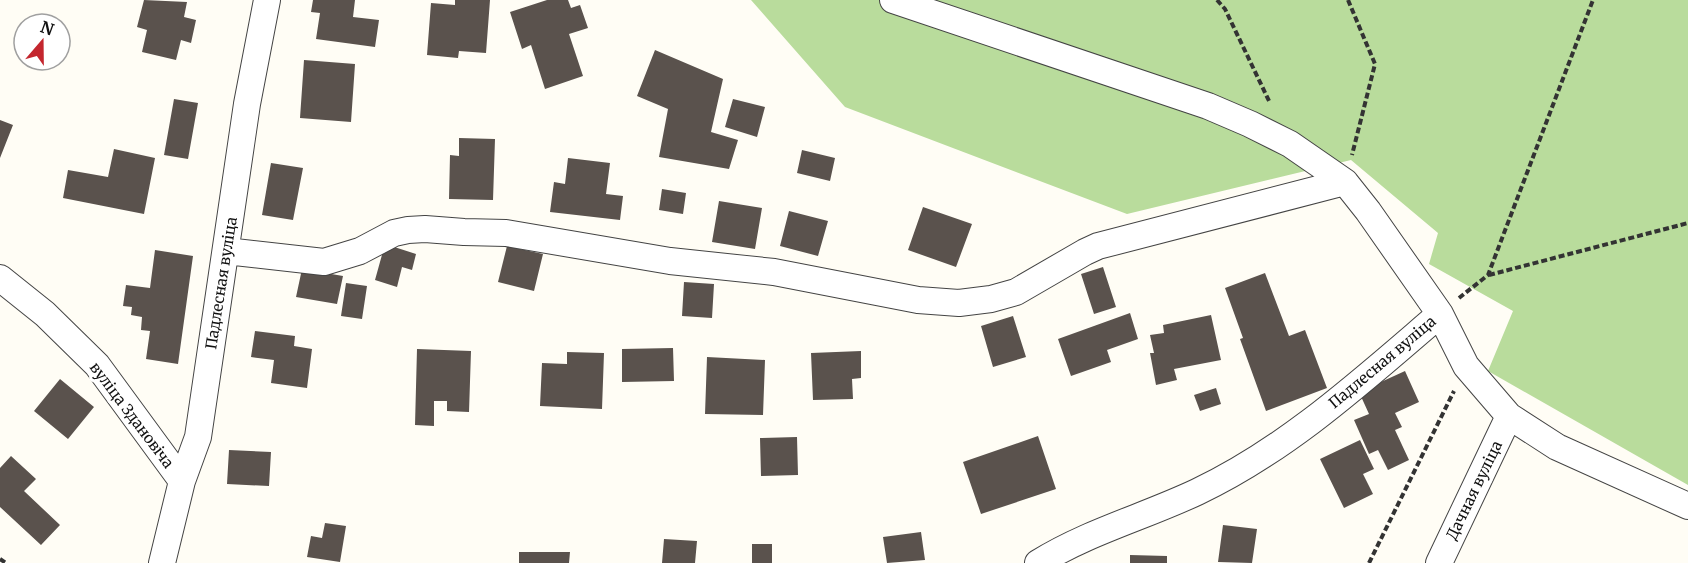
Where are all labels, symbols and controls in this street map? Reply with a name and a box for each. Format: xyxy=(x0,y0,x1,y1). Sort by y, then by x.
north arrow xyxy=(12,12,72,72)
text: N xyxy=(38,16,57,40)
street label: Падлесная вуліца xyxy=(201,215,241,351)
street label: Падлесная вуліца xyxy=(1325,312,1439,412)
street label: вуліца Здановіча xyxy=(86,358,178,472)
street label: Дачная вуліца xyxy=(1442,437,1506,543)

